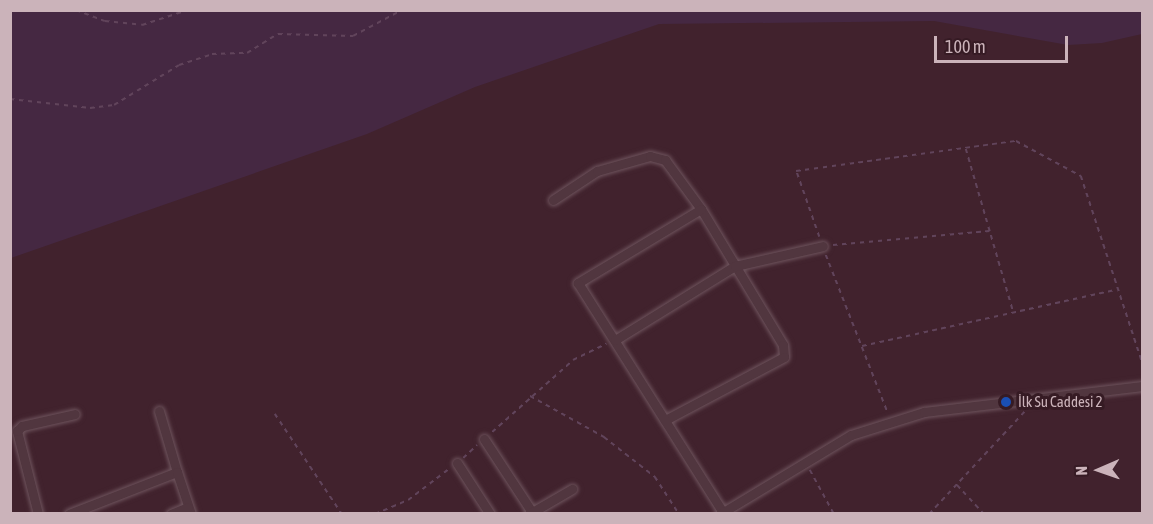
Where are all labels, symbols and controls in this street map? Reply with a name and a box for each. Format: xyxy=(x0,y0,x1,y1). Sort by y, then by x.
scale bar xyxy=(937,24,1070,62)
text: 100 m xyxy=(945,36,986,57)
place label: İlk Su Caddesi 2 xyxy=(1018,393,1103,411)
marker: İlk Su Caddesi 2 xyxy=(999,395,1013,409)
north arrow xyxy=(1069,440,1129,500)
text: N xyxy=(1072,466,1090,476)

